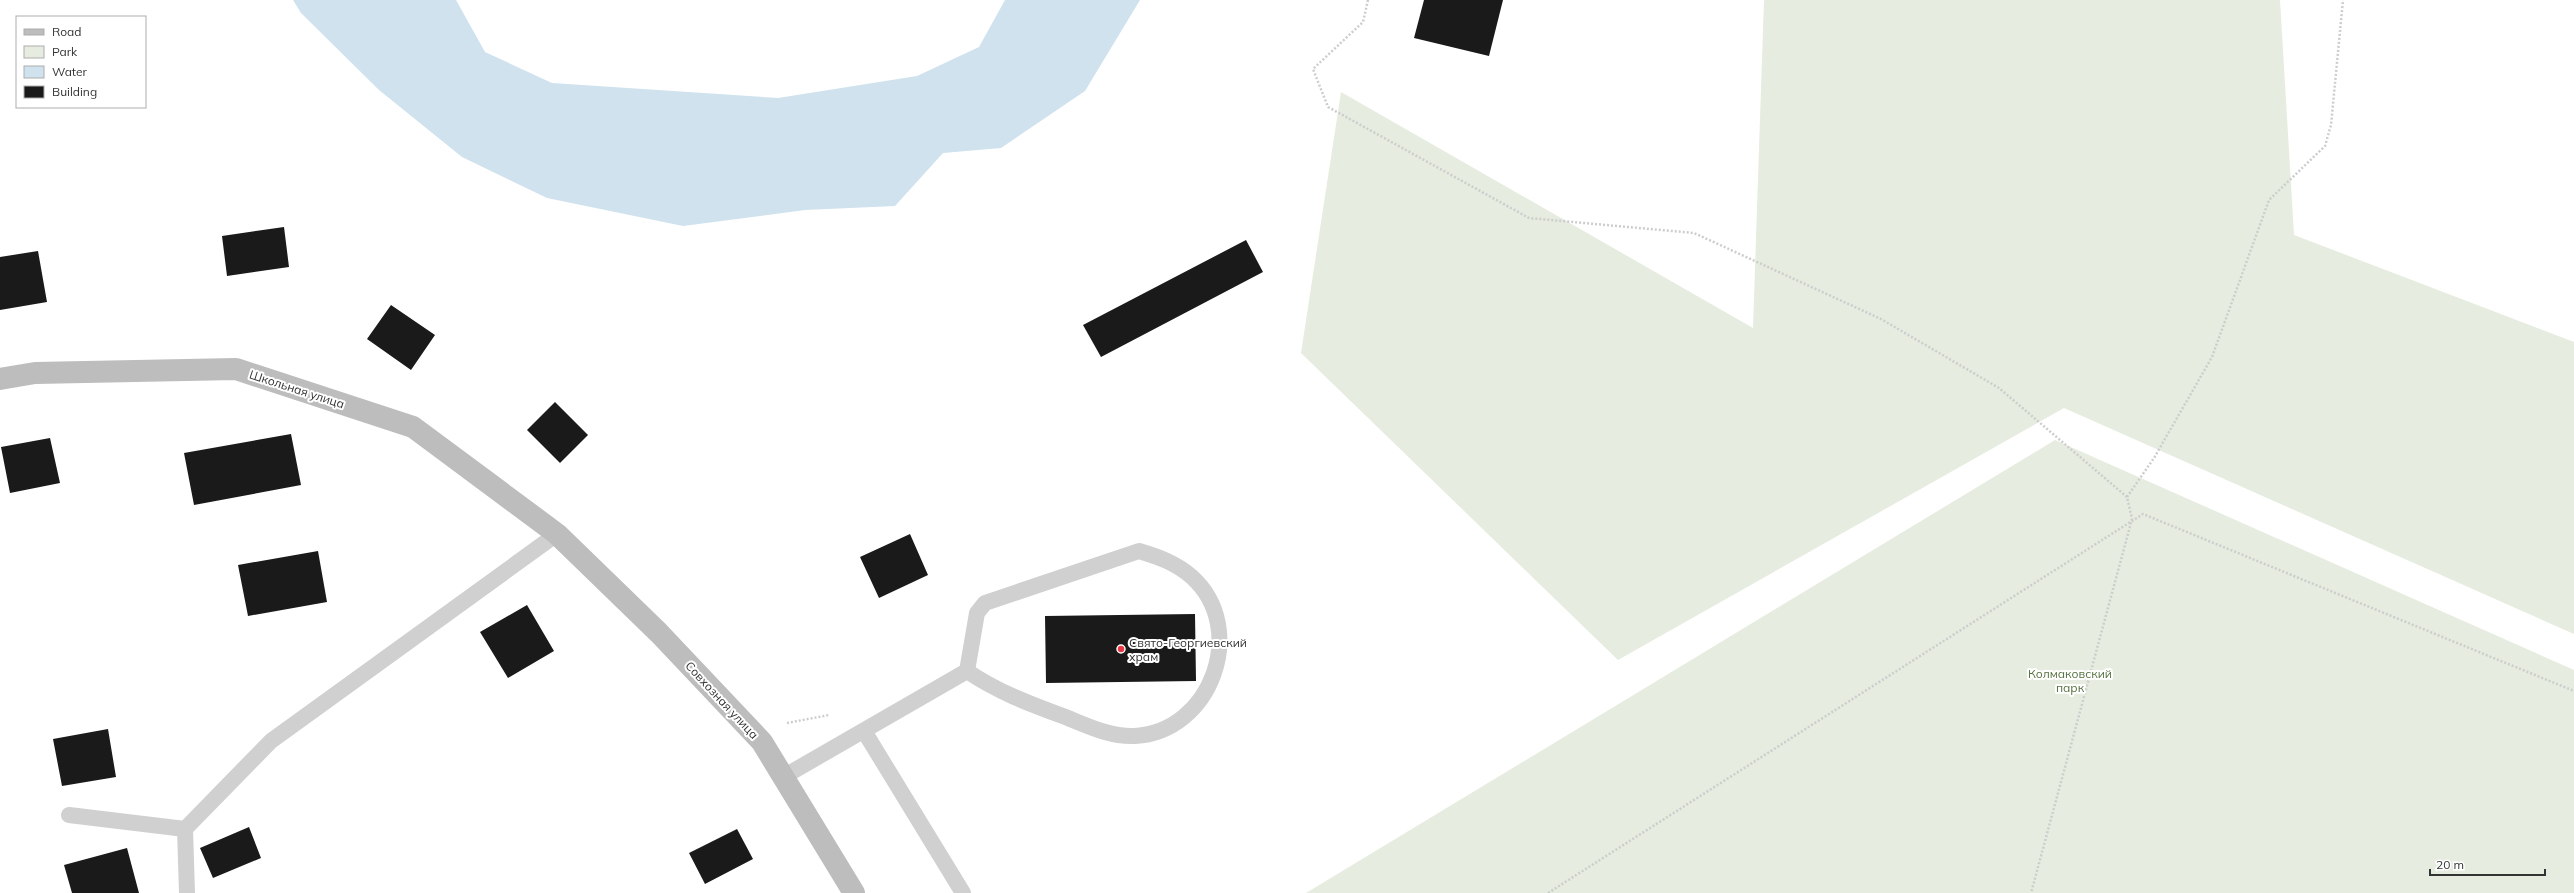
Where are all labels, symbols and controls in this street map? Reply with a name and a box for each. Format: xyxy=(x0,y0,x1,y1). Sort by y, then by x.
legend xyxy=(16,16,146,108)
text: Road xyxy=(52,24,81,39)
text: Park xyxy=(52,44,78,59)
text: Water xyxy=(52,64,88,79)
text: Building xyxy=(52,84,97,99)
street label: Школьная улица xyxy=(248,367,346,411)
place label: Свято-Георгиевский храм xyxy=(1129,635,1247,664)
marker: Свято-Георгиевский храм xyxy=(1116,644,1126,654)
street label: Совхозная улица xyxy=(682,658,762,742)
park label: Колмаковский парк xyxy=(2028,666,2112,695)
scale bar xyxy=(2430,851,2545,877)
text: 20 m xyxy=(2436,857,2464,872)

